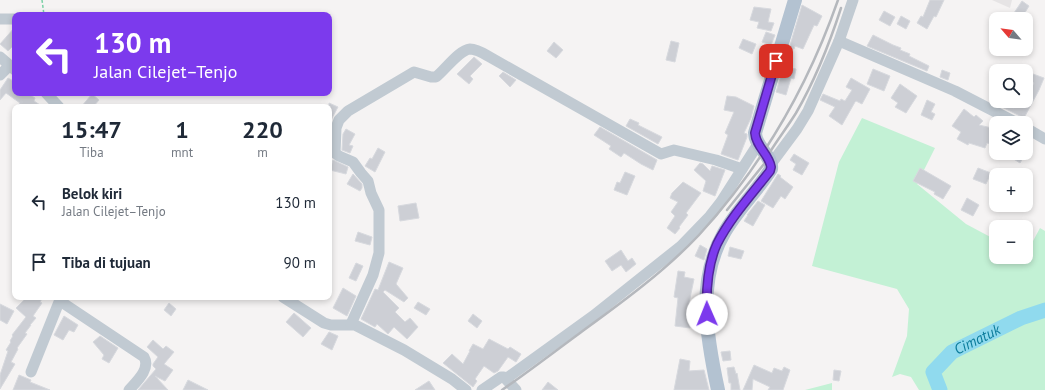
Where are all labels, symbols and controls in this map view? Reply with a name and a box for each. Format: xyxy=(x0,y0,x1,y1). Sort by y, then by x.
north arrow xyxy=(989,12,1033,56)
map controls xyxy=(989,12,1033,264)
text: 130 m xyxy=(94,24,171,61)
icon: left xyxy=(28,28,80,80)
pin xyxy=(759,44,793,78)
icon: arrive xyxy=(765,50,787,72)
text: Jalan Cilejet–Tenjo xyxy=(94,60,237,83)
button: search xyxy=(989,64,1033,108)
text: 15:47 xyxy=(61,114,122,145)
text: 1 xyxy=(175,114,189,145)
text: 220 xyxy=(242,114,283,145)
button: layers xyxy=(989,116,1033,160)
text: Tiba xyxy=(79,144,104,161)
text: mnt xyxy=(171,144,193,161)
text: m xyxy=(257,144,268,161)
button: + xyxy=(989,168,1033,212)
text: Belok kiri xyxy=(62,184,122,203)
icon: left xyxy=(28,191,50,213)
text: 130 m xyxy=(275,193,316,212)
text: Jalan Cilejet–Tenjo xyxy=(62,203,166,220)
button: − xyxy=(989,220,1033,264)
icon: arrive xyxy=(28,251,50,273)
text: Tiba di tujuan xyxy=(62,253,151,272)
text: 90 m xyxy=(283,253,316,272)
position arrow xyxy=(686,293,728,335)
water label: Cimatuk xyxy=(951,319,1005,359)

